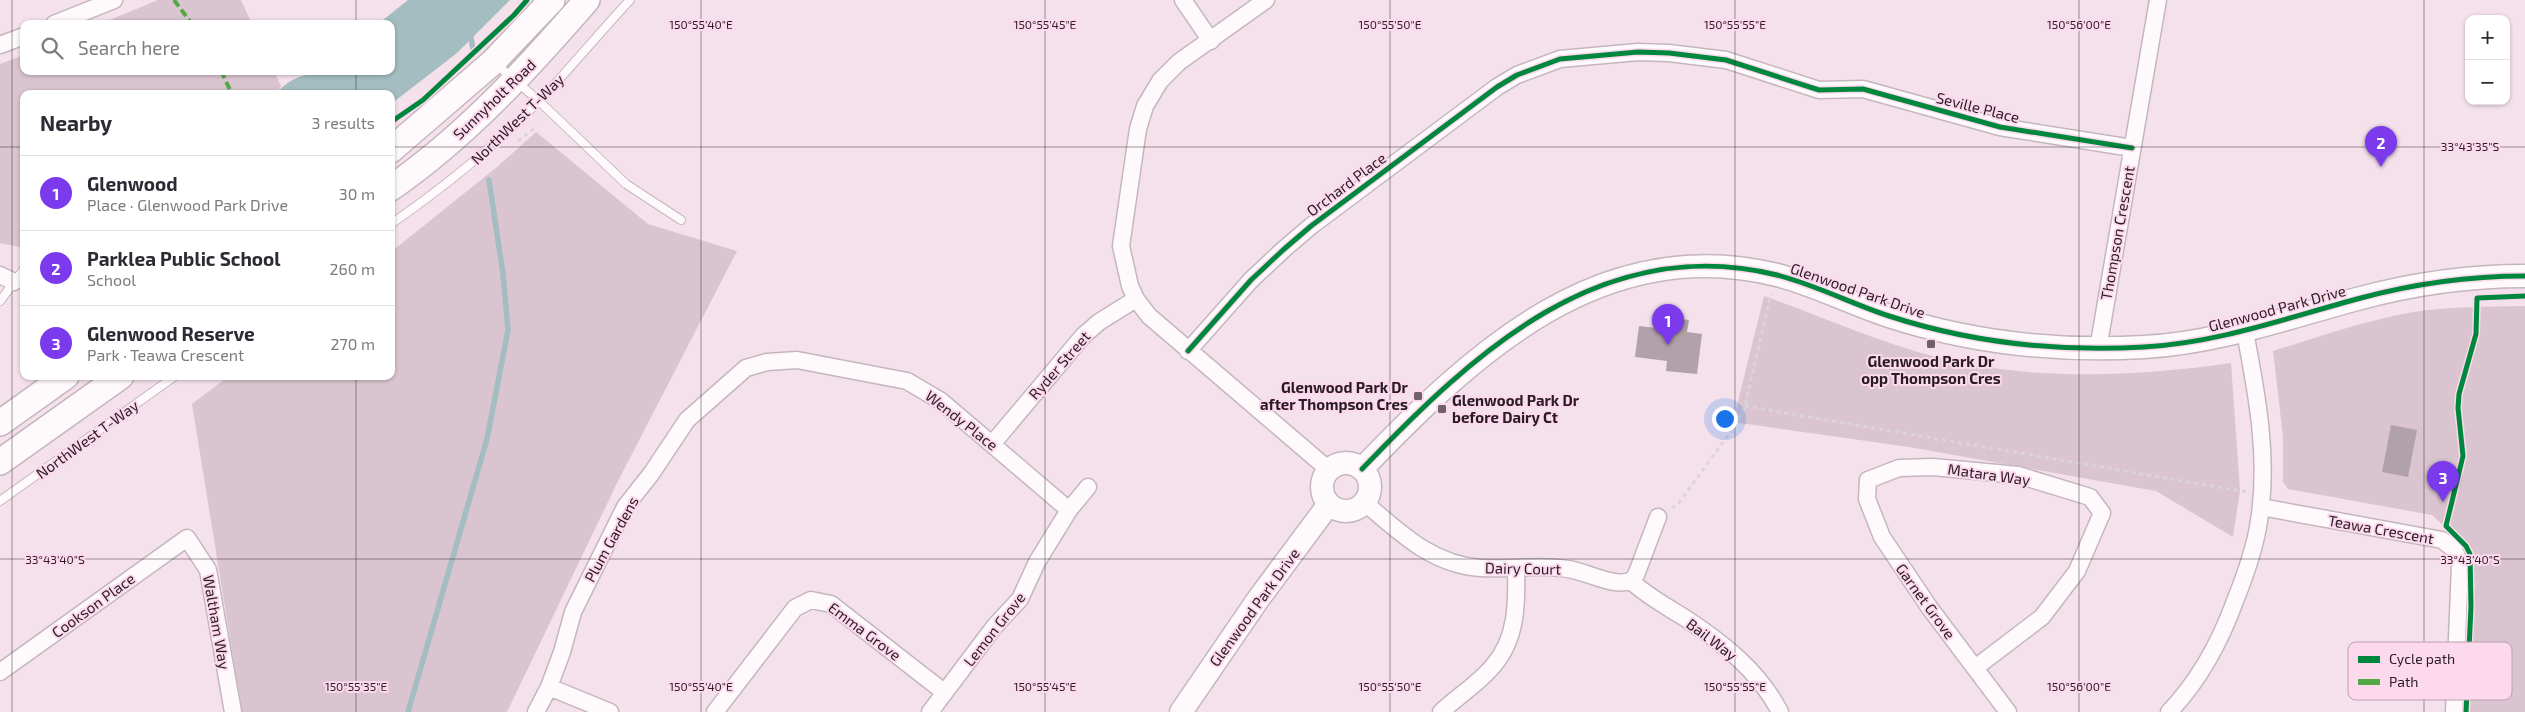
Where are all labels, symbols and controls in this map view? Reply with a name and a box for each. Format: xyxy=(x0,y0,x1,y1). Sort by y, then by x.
map controls xyxy=(2465,15,2510,105)
button: + xyxy=(2465,15,2510,60)
text: 150°55'40"E xyxy=(669,17,733,31)
text: 150°55'45"E xyxy=(1014,17,1077,31)
text: 150°55'50"E xyxy=(1359,17,1422,31)
text: 150°55'55"E xyxy=(1704,17,1766,31)
text: 150°56'00"E xyxy=(2047,17,2111,31)
search box xyxy=(20,20,395,75)
icon: search xyxy=(38,34,66,62)
text: Search here xyxy=(78,36,180,59)
street label: Sunnyholt Road xyxy=(449,55,539,143)
button: − xyxy=(2465,60,2510,105)
street label: NorthWest T-Way xyxy=(467,70,567,168)
street label: Seville Place xyxy=(1934,88,2022,126)
text: Nearby xyxy=(40,110,112,135)
text: 3 results xyxy=(312,113,375,132)
pin: 2 xyxy=(2365,126,2397,167)
text: 33°43'35"S xyxy=(2441,139,2499,153)
street label: Orchard Place xyxy=(1303,148,1389,220)
street label: Thompson Crescent xyxy=(2096,164,2138,301)
text: Glenwood xyxy=(87,172,178,195)
text: 1 xyxy=(53,184,59,203)
text: 30 m xyxy=(339,184,375,203)
text: Place · Glenwood Park Drive xyxy=(87,195,288,214)
text: Parklea Public School xyxy=(87,247,281,270)
street label: Glenwood Park Drive xyxy=(1788,258,1928,322)
text: 2 xyxy=(51,259,61,278)
text: 260 m xyxy=(330,259,375,278)
text: School xyxy=(87,270,136,289)
street label: Glenwood Park Drive xyxy=(2206,281,2348,335)
pin: 1 xyxy=(1652,304,1684,345)
text: Glenwood Reserve xyxy=(87,322,255,345)
street label: Ryder Street xyxy=(1024,327,1094,403)
text: 3 xyxy=(51,334,61,353)
text: 270 m xyxy=(331,334,375,353)
marker: Glenwood Park Dr opp Thompson Cres xyxy=(1925,338,1937,350)
text: Park · Teawa Crescent xyxy=(87,345,244,364)
place label: Glenwood Park Dr opp Thompson Cres xyxy=(1861,352,2001,387)
place label: Glenwood Park Dr after Thompson Cres xyxy=(1260,378,1409,413)
street label: Wendy Place xyxy=(922,386,1002,454)
marker: Glenwood Park Dr after Thompson Cres xyxy=(1412,390,1424,402)
place label: Glenwood Park Dr before Dairy Ct xyxy=(1452,391,1580,427)
street label: NorthWest T-Way xyxy=(32,396,142,482)
marker: Glenwood Park Dr before Dairy Ct xyxy=(1436,403,1448,415)
your location xyxy=(1712,406,1738,432)
street label: Matara Way xyxy=(1947,459,2031,489)
pin: 3 xyxy=(2427,461,2459,502)
street label: Plum Gardens xyxy=(580,493,642,585)
street label: Teawa Crescent xyxy=(2327,511,2436,547)
street label: Glenwood Park Drive xyxy=(1205,545,1303,669)
text: 33°43'40"S xyxy=(25,552,85,566)
text: 33°43'40"S xyxy=(2440,552,2500,566)
street label: Dairy Court xyxy=(1485,558,1562,578)
street label: Garnet Grove xyxy=(1893,560,1959,642)
street label: Cookson Place xyxy=(48,569,138,641)
street label: Waltham Way xyxy=(200,573,234,671)
street label: Lemon Grove xyxy=(959,588,1029,670)
street label: Emma Grove xyxy=(825,598,905,664)
street label: Bail Way xyxy=(1683,614,1741,664)
legend xyxy=(2348,642,2512,700)
text: Cycle path xyxy=(2389,650,2455,667)
text: Path xyxy=(2389,673,2418,690)
text: 150°55'35"E xyxy=(325,679,387,693)
text: 150°55'40"E xyxy=(669,679,733,693)
text: 150°55'45"E xyxy=(1014,679,1077,693)
text: 150°55'50"E xyxy=(1359,679,1422,693)
text: 150°55'55"E xyxy=(1704,679,1766,693)
text: 150°56'00"E xyxy=(2047,679,2111,693)

